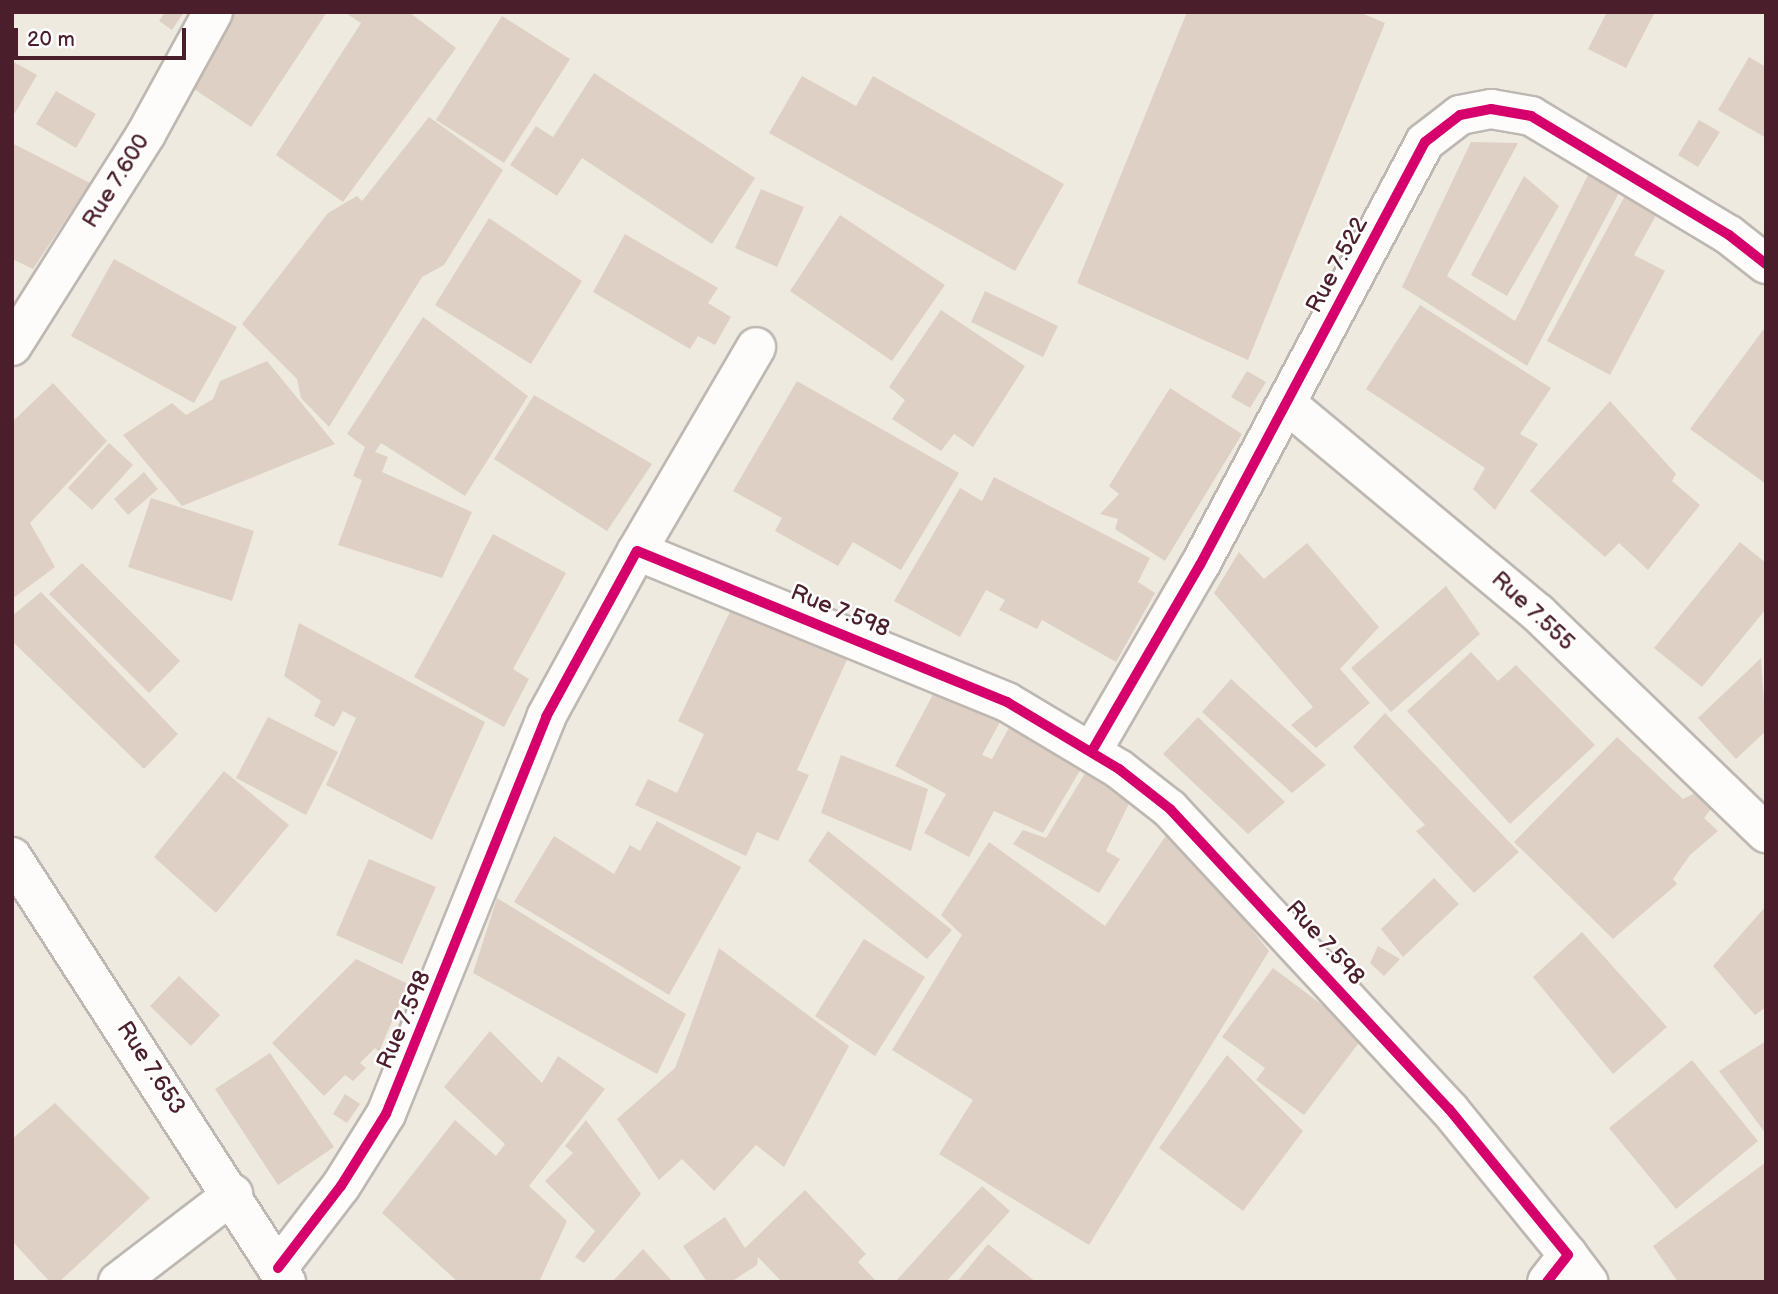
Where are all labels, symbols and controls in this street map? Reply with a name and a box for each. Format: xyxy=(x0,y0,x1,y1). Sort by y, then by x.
scale bar xyxy=(18,14,189,58)
text: 20 m xyxy=(27,27,75,52)
street label: Rue 7.600 xyxy=(76,129,156,233)
street label: Rue 7.522 xyxy=(1300,212,1374,318)
street label: Rue 7.555 xyxy=(1485,565,1581,657)
street label: Rue 7.598 xyxy=(786,579,894,643)
street label: Rue 7.598 xyxy=(1280,895,1370,991)
street label: Rue 7.598 xyxy=(371,966,437,1074)
street label: Rue 7.653 xyxy=(111,1016,191,1120)

